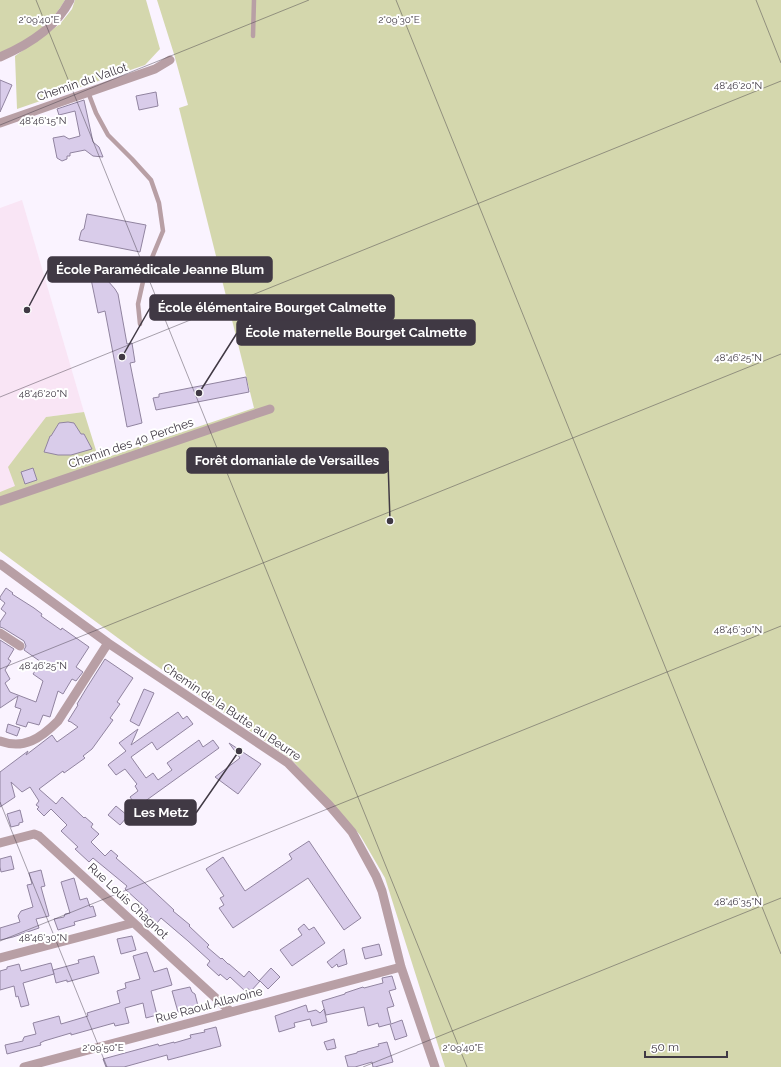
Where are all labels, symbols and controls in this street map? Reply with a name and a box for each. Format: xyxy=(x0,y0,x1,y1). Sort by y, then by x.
text: 2°09'40"E xyxy=(18,14,60,25)
text: 2°09'30"E xyxy=(378,14,420,25)
street label: Chemin du Vallot xyxy=(35,60,129,104)
text: 48°46'20"N xyxy=(714,80,762,91)
text: 48°46'15"N xyxy=(20,115,67,126)
callout: École Paramédicale Jeanne Blum xyxy=(48,257,272,282)
text: École Paramédicale Jeanne Blum xyxy=(56,262,264,277)
callout: École élémentaire Bourget Calmette xyxy=(150,295,394,320)
text: École élémentaire Bourget Calmette xyxy=(158,300,387,315)
callout: École maternelle Bourget Calmette xyxy=(237,320,475,345)
text: École maternelle Bourget Calmette xyxy=(245,325,467,340)
text: 48°46'25"N xyxy=(714,352,762,363)
text: 48°46'20"N xyxy=(19,388,67,399)
street label: Chemin des 40 Perches xyxy=(67,415,195,471)
callout: Forêt domaniale de Versailles xyxy=(187,448,388,473)
text: Forêt domaniale de Versailles xyxy=(195,453,380,468)
text: 48°46'30"N xyxy=(714,624,762,635)
text: 48°46'25"N xyxy=(19,660,67,671)
street label: Chemin de la Butte au Beurre xyxy=(160,660,304,764)
callout: Les Metz xyxy=(125,800,196,825)
text: Les Metz xyxy=(133,805,189,820)
street label: Rue Louis Chagnot xyxy=(85,860,171,942)
text: 48°46'35"N xyxy=(714,896,762,907)
text: 48°46'30"N xyxy=(19,932,67,943)
street label: Rue Raoul Allavoine xyxy=(154,984,264,1026)
scale bar xyxy=(645,1033,727,1059)
text: 50 m xyxy=(651,1040,679,1054)
text: 2°09'50"E xyxy=(82,1042,124,1053)
text: 2°09'40"E xyxy=(442,1042,484,1053)

